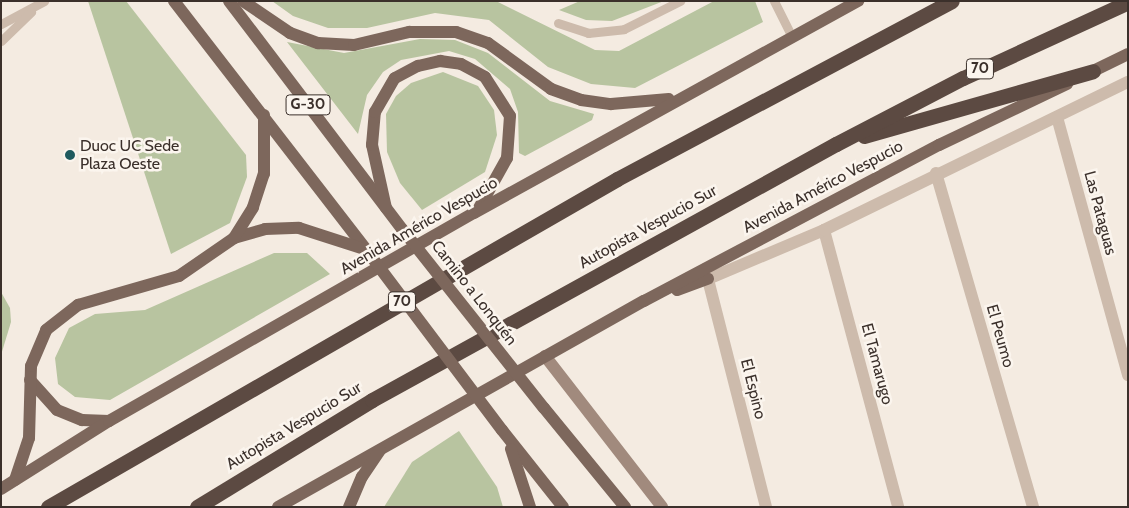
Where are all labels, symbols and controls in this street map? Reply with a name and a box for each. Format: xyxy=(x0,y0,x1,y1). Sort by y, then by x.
road number: 70 xyxy=(965,56,995,82)
road number: G-30 xyxy=(286,92,330,118)
place label: Duoc UC Sede Plaza Oeste xyxy=(80,136,179,174)
street label: Avenida Américo Vespucio xyxy=(740,137,906,237)
marker: Duoc UC Sede Plaza Oeste xyxy=(64,149,76,161)
street label: Las Pataguas xyxy=(1080,169,1120,257)
street label: Avenida Américo Vespucio xyxy=(337,173,501,279)
street label: Autopista Vespucio Sur xyxy=(576,181,720,273)
street label: Camino a Lonquén xyxy=(427,237,521,349)
road number: 70 xyxy=(387,290,417,314)
street label: El Peumo xyxy=(982,302,1018,370)
street label: El Tamarugo xyxy=(857,321,897,407)
street label: El Espino xyxy=(736,357,770,421)
street label: Autopista Vespucio Sur xyxy=(223,378,365,474)

